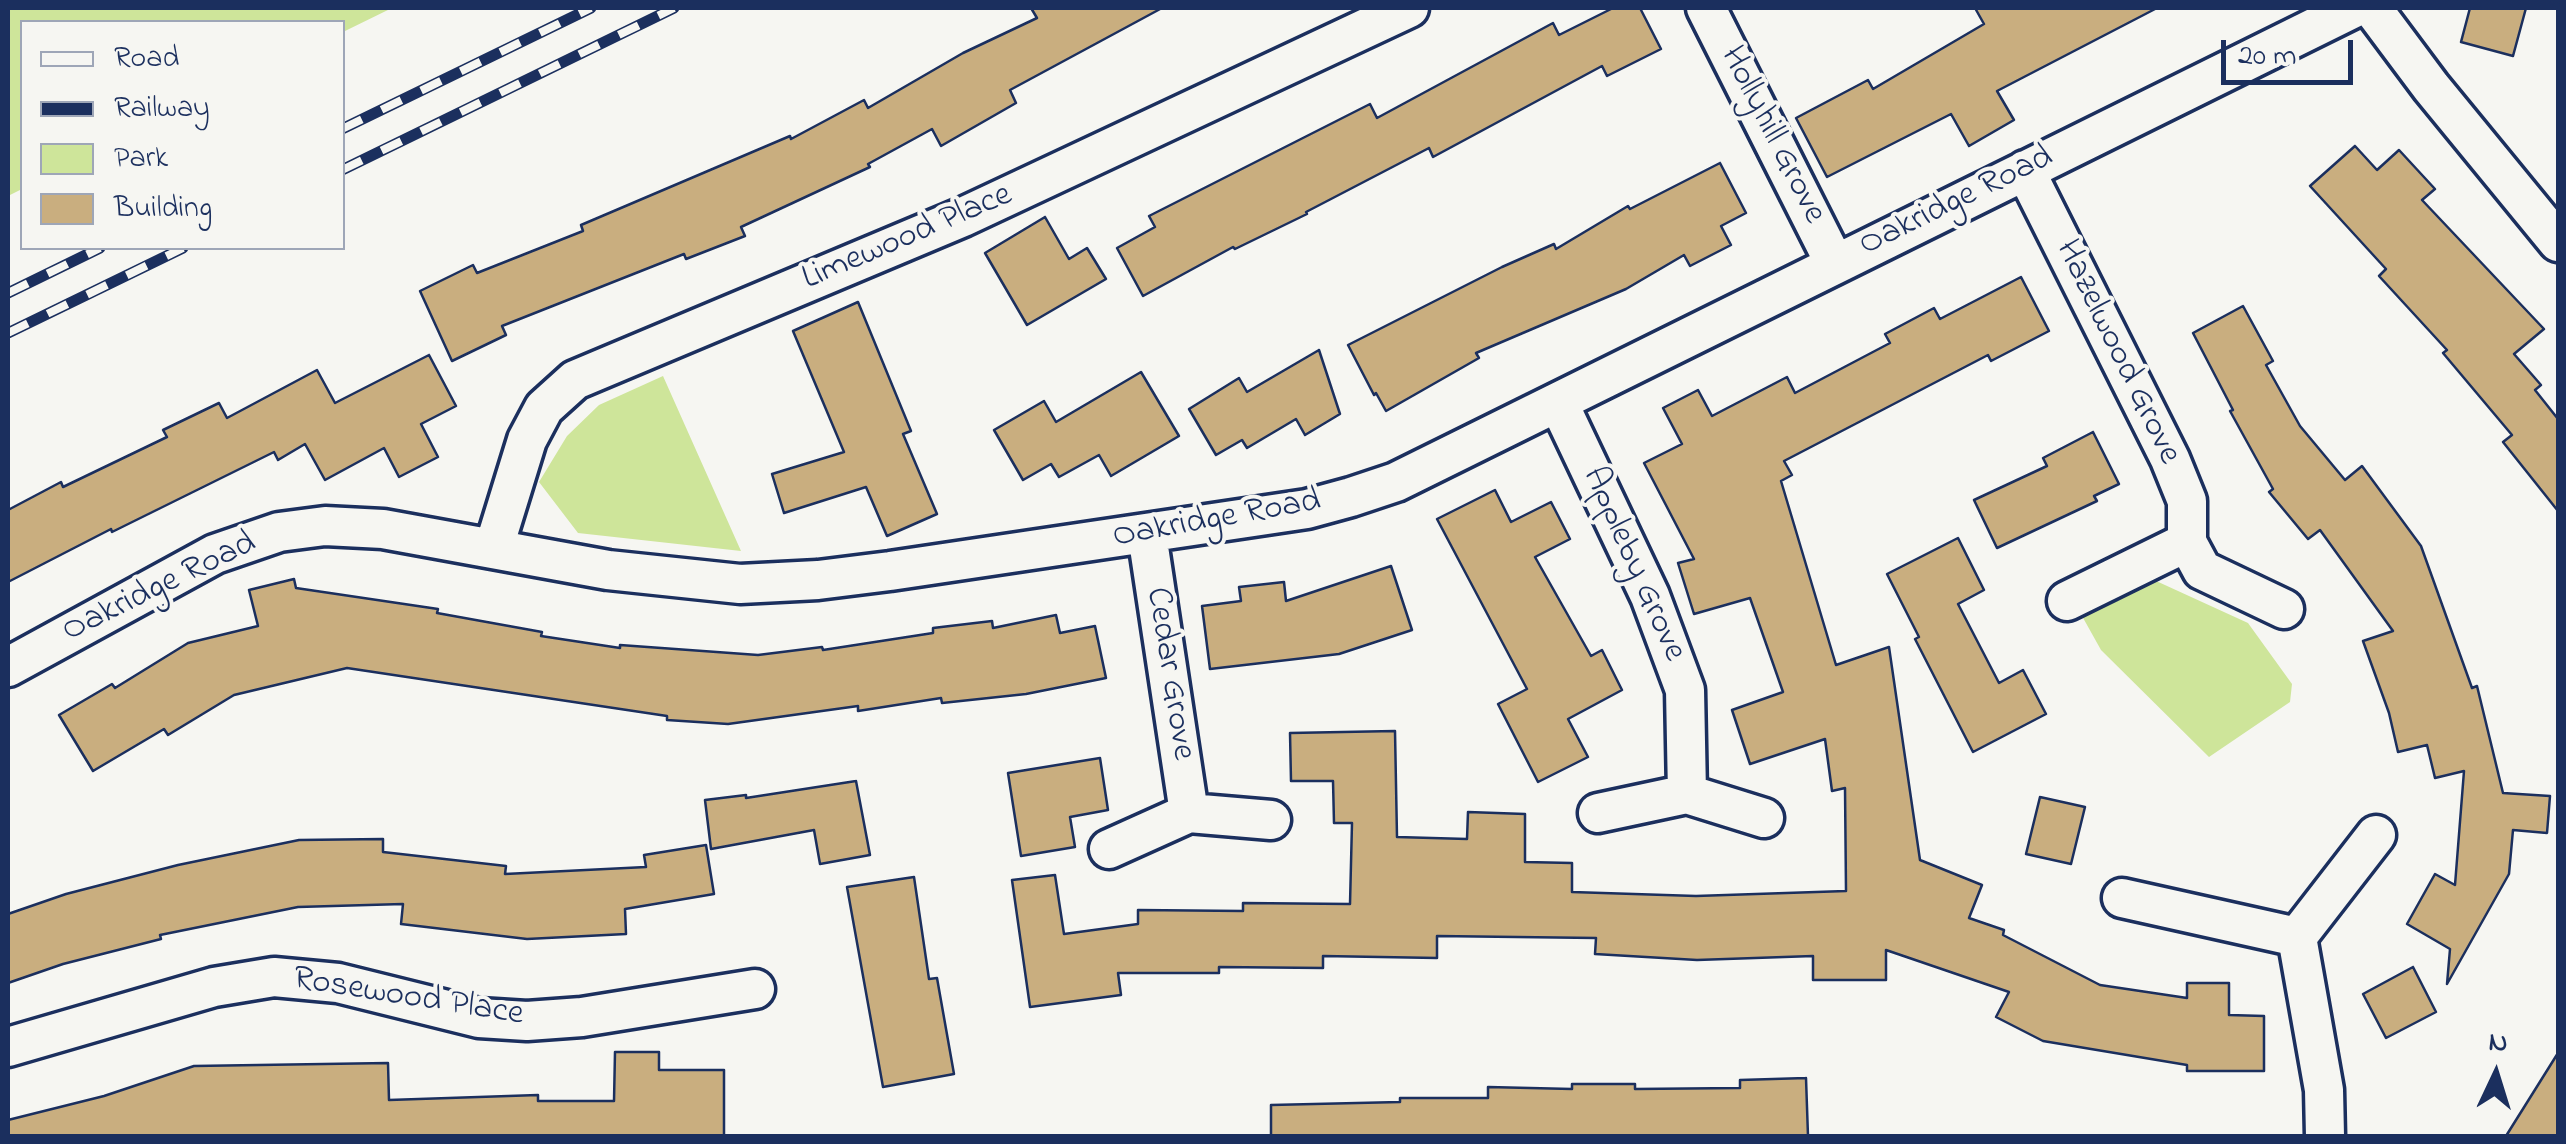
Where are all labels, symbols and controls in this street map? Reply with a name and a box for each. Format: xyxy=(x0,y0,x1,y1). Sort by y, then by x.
legend xyxy=(20,20,345,250)
scale bar xyxy=(2226,20,2358,82)
text: 20 m xyxy=(2238,35,2297,79)
text: Road xyxy=(114,37,179,81)
street label: Hollyhill Grove xyxy=(1708,40,1834,232)
text: Railway xyxy=(114,87,210,131)
text: Park xyxy=(114,137,168,181)
street label: Oakridge Road xyxy=(1853,138,2061,268)
street label: Limewood Place xyxy=(797,176,1019,302)
text: Building xyxy=(114,187,212,231)
street label: Hazelwood Grove xyxy=(2044,234,2188,472)
street label: Appleby Grove xyxy=(1570,461,1694,669)
street label: Oakridge Road xyxy=(1110,482,1324,560)
street label: Oakridge Road xyxy=(56,524,264,654)
street label: Cedar Grove xyxy=(1134,585,1202,763)
street label: Rosewood Place xyxy=(290,960,526,1038)
text: N xyxy=(2487,1022,2509,1065)
north arrow xyxy=(2446,1024,2546,1124)

